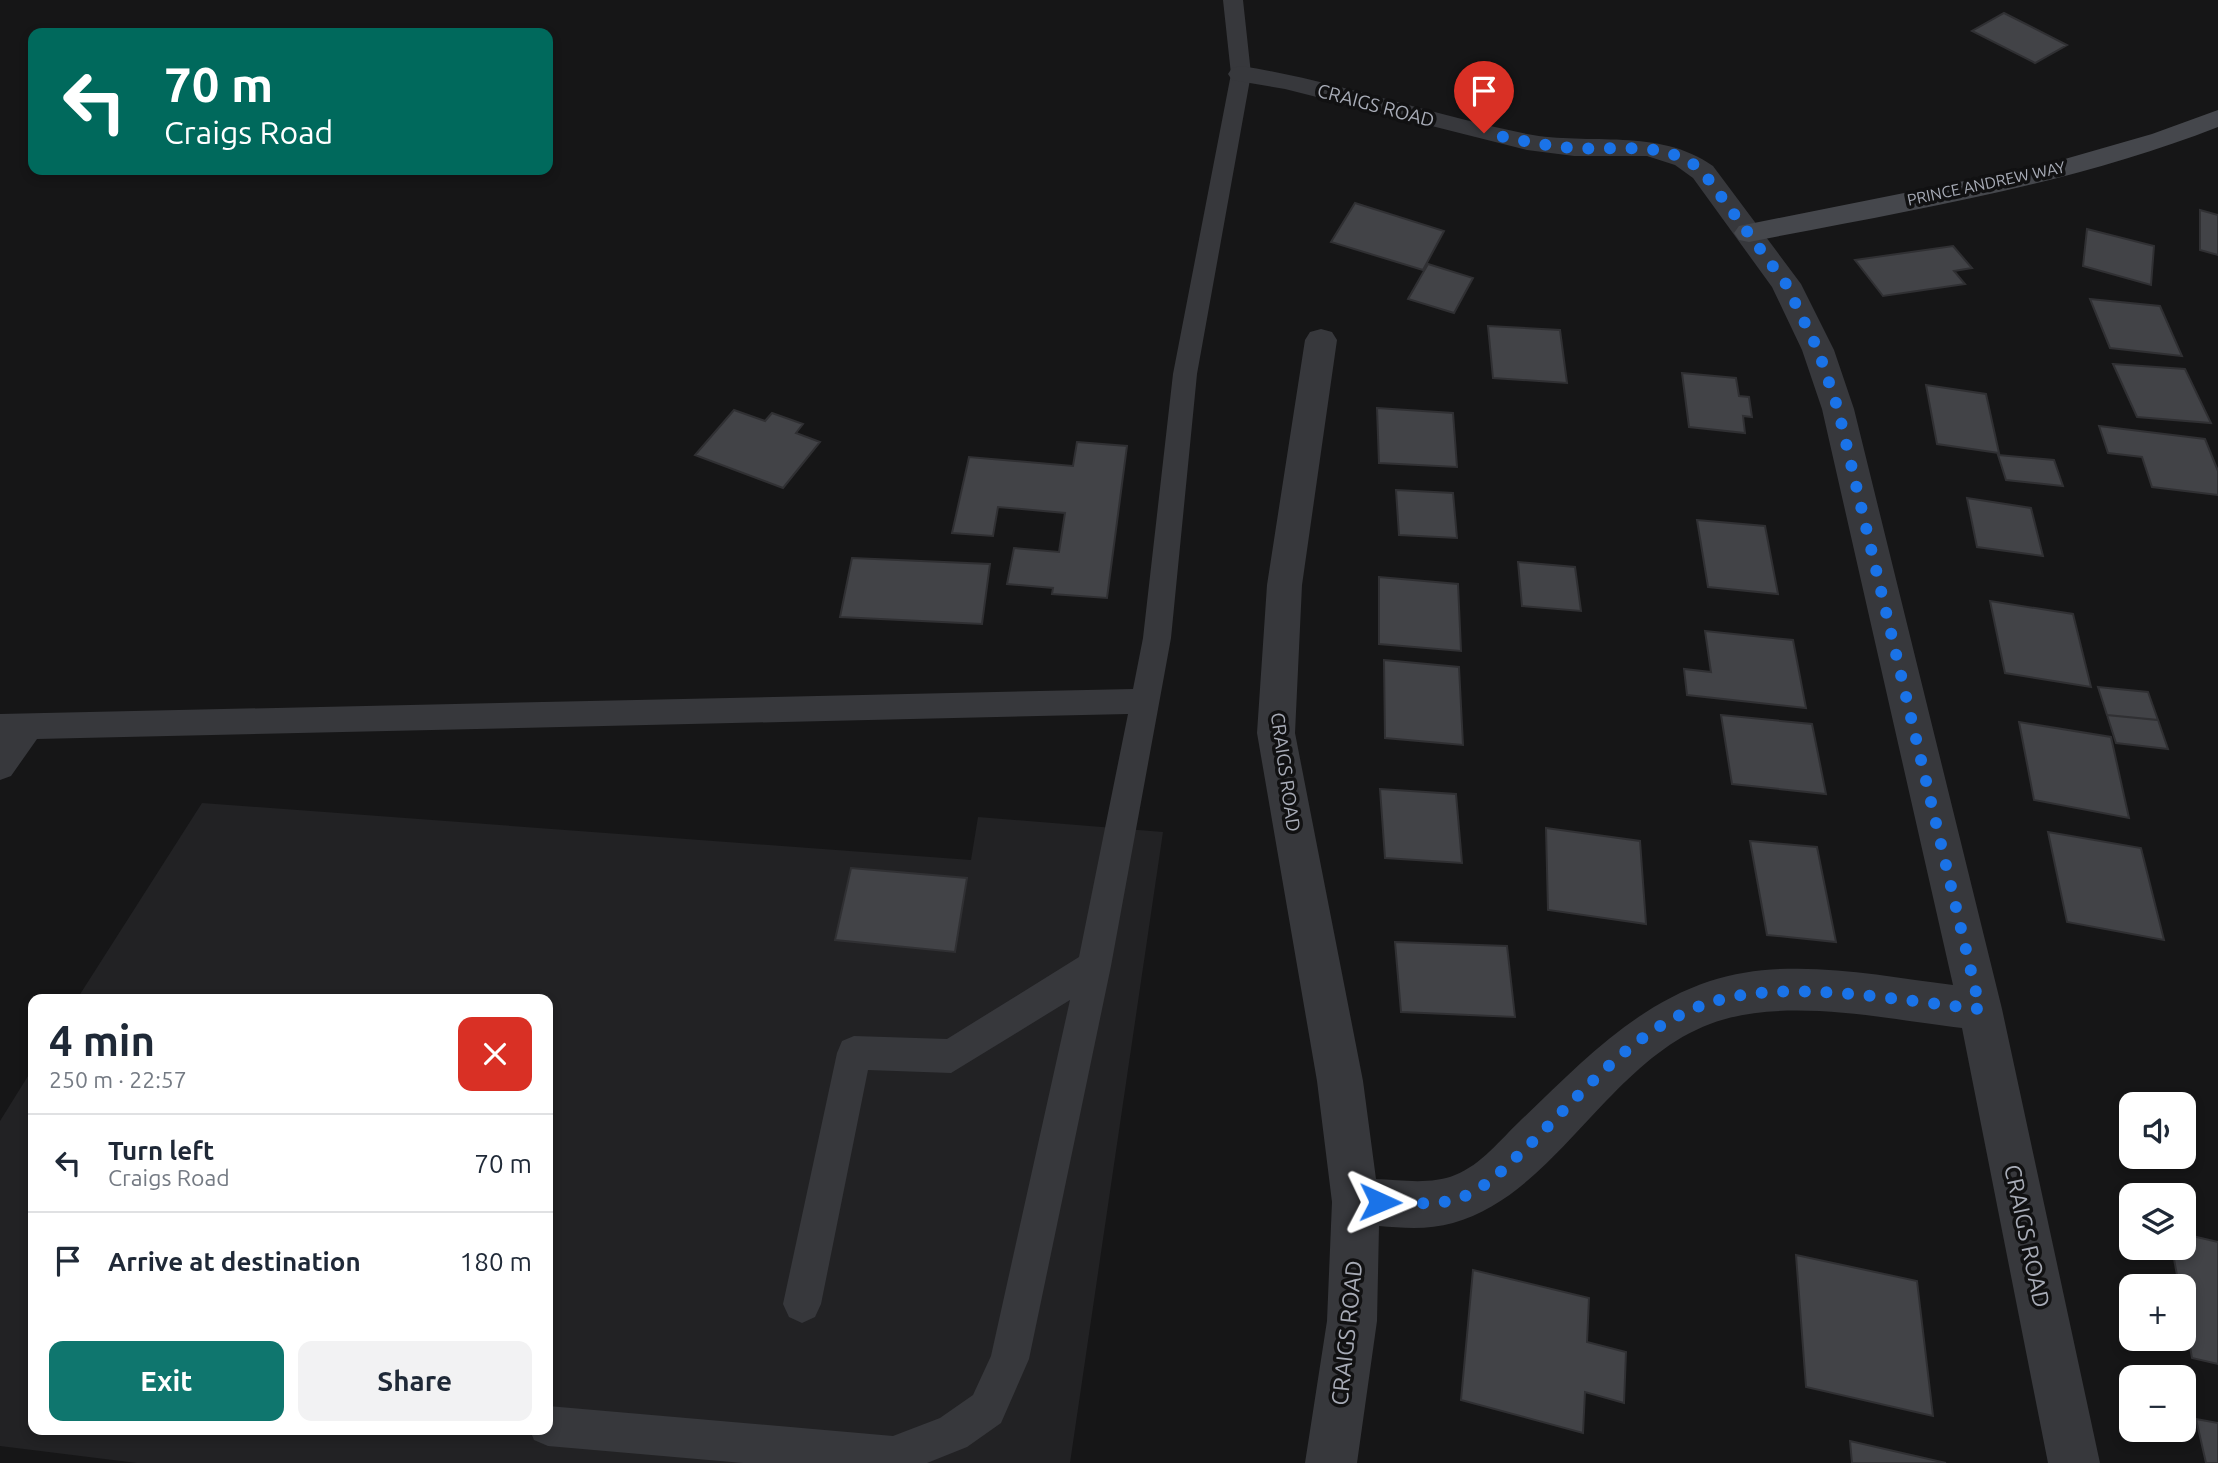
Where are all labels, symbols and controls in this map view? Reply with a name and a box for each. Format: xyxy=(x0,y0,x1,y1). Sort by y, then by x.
icon: left xyxy=(49,56,140,147)
text: 70 m xyxy=(164,56,273,111)
pin xyxy=(1454,61,1514,133)
icon: arrive xyxy=(1465,72,1503,110)
street label: CRAIGS ROAD xyxy=(1315,79,1437,131)
text: Craigs Road xyxy=(164,114,333,150)
street label: PRINCE ANDREW WAY xyxy=(1905,157,2067,209)
street label: CRAIGS ROAD xyxy=(1267,711,1305,833)
text: 4 min xyxy=(49,1017,155,1064)
button: close xyxy=(458,1017,532,1091)
text: 250 m · 22:57 xyxy=(49,1067,187,1092)
map controls xyxy=(2119,1092,2196,1442)
button: sound xyxy=(2119,1092,2196,1169)
text: Turn left xyxy=(108,1136,214,1165)
icon: left xyxy=(49,1144,87,1182)
text: 70 m xyxy=(474,1149,532,1178)
street label: CRAIGS ROAD xyxy=(2000,1162,2055,1310)
text: Craigs Road xyxy=(108,1165,230,1190)
position arrow xyxy=(1343,1165,1417,1239)
button: layers xyxy=(2119,1183,2196,1260)
icon: arrive xyxy=(49,1242,87,1280)
text: Arrive at destination xyxy=(108,1247,361,1276)
text: 180 m xyxy=(460,1247,532,1276)
street label: CRAIGS ROAD xyxy=(1326,1259,1367,1407)
button: + xyxy=(2119,1274,2196,1351)
button: Exit xyxy=(49,1341,284,1421)
button: Share xyxy=(298,1341,532,1421)
button: − xyxy=(2119,1365,2196,1442)

